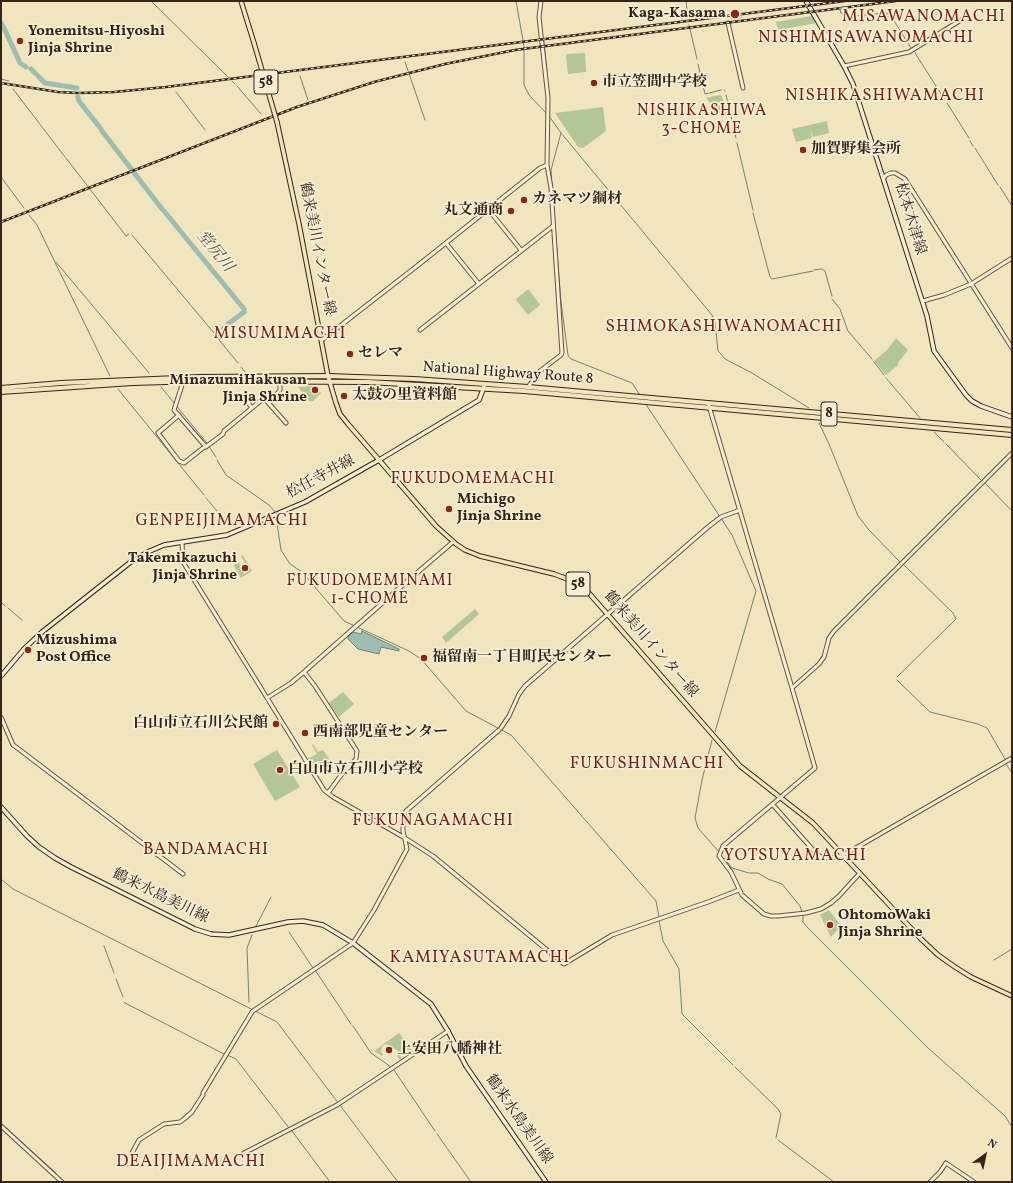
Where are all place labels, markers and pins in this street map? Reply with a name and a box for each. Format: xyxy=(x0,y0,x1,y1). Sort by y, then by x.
place label: Kaga-Kasama xyxy=(628,5,726,23)
marker: Kaga-Kasama xyxy=(729,8,741,20)
place label: Yonemitsu-Hiyoshi Jinja Shrine xyxy=(28,23,165,58)
marker: Yonemitsu-Hiyoshi Jinja Shrine xyxy=(15,36,25,46)
place label: 市立笠間中学校 xyxy=(602,74,707,92)
marker: 市立笠間中学校 xyxy=(589,78,599,88)
place label: 加賀野集会所 xyxy=(811,141,901,159)
marker: 加賀野集会所 xyxy=(798,145,808,155)
place label: カネマツ鋼材 xyxy=(532,191,622,209)
marker: カネマツ鋼材 xyxy=(519,195,529,205)
place label: 丸文通商 xyxy=(443,202,503,220)
marker: 丸文通商 xyxy=(506,206,516,216)
place label: セレマ xyxy=(358,345,403,363)
marker: セレマ xyxy=(345,349,355,359)
place label: MinazumiHakusan Jinja Shrine xyxy=(169,372,307,407)
marker: MinazumiHakusan Jinja Shrine xyxy=(310,385,320,395)
place label: 太鼓の里資料館 xyxy=(352,387,457,405)
marker: 太鼓の里資料館 xyxy=(339,391,349,401)
place label: Michigo Jinja Shrine xyxy=(457,491,541,526)
marker: Michigo Jinja Shrine xyxy=(444,504,454,514)
place label: Takemikazuchi Jinja Shrine xyxy=(128,550,237,585)
marker: Takemikazuchi Jinja Shrine xyxy=(240,563,250,573)
place label: Mizushima Post Office xyxy=(36,632,117,667)
marker: Mizushima Post Office xyxy=(23,645,33,655)
place label: 福留南一丁目町民センター xyxy=(432,649,612,667)
marker: 福留南一丁目町民センター xyxy=(419,653,429,663)
place label: 白山市立石川公民館 xyxy=(133,715,268,733)
marker: 白山市立石川公民館 xyxy=(271,719,281,729)
place label: 西南部児童センター xyxy=(313,724,448,742)
marker: 西南部児童センター xyxy=(300,728,310,738)
place label: 白山市立石川小学校 xyxy=(288,761,423,779)
marker: 白山市立石川小学校 xyxy=(275,765,285,775)
place label: OhtomoWaki Jinja Shrine xyxy=(838,907,931,942)
marker: OhtomoWaki Jinja Shrine xyxy=(825,920,835,930)
place label: 上安田八幡神社 xyxy=(397,1041,502,1059)
marker: 上安田八幡神社 xyxy=(384,1045,394,1055)

